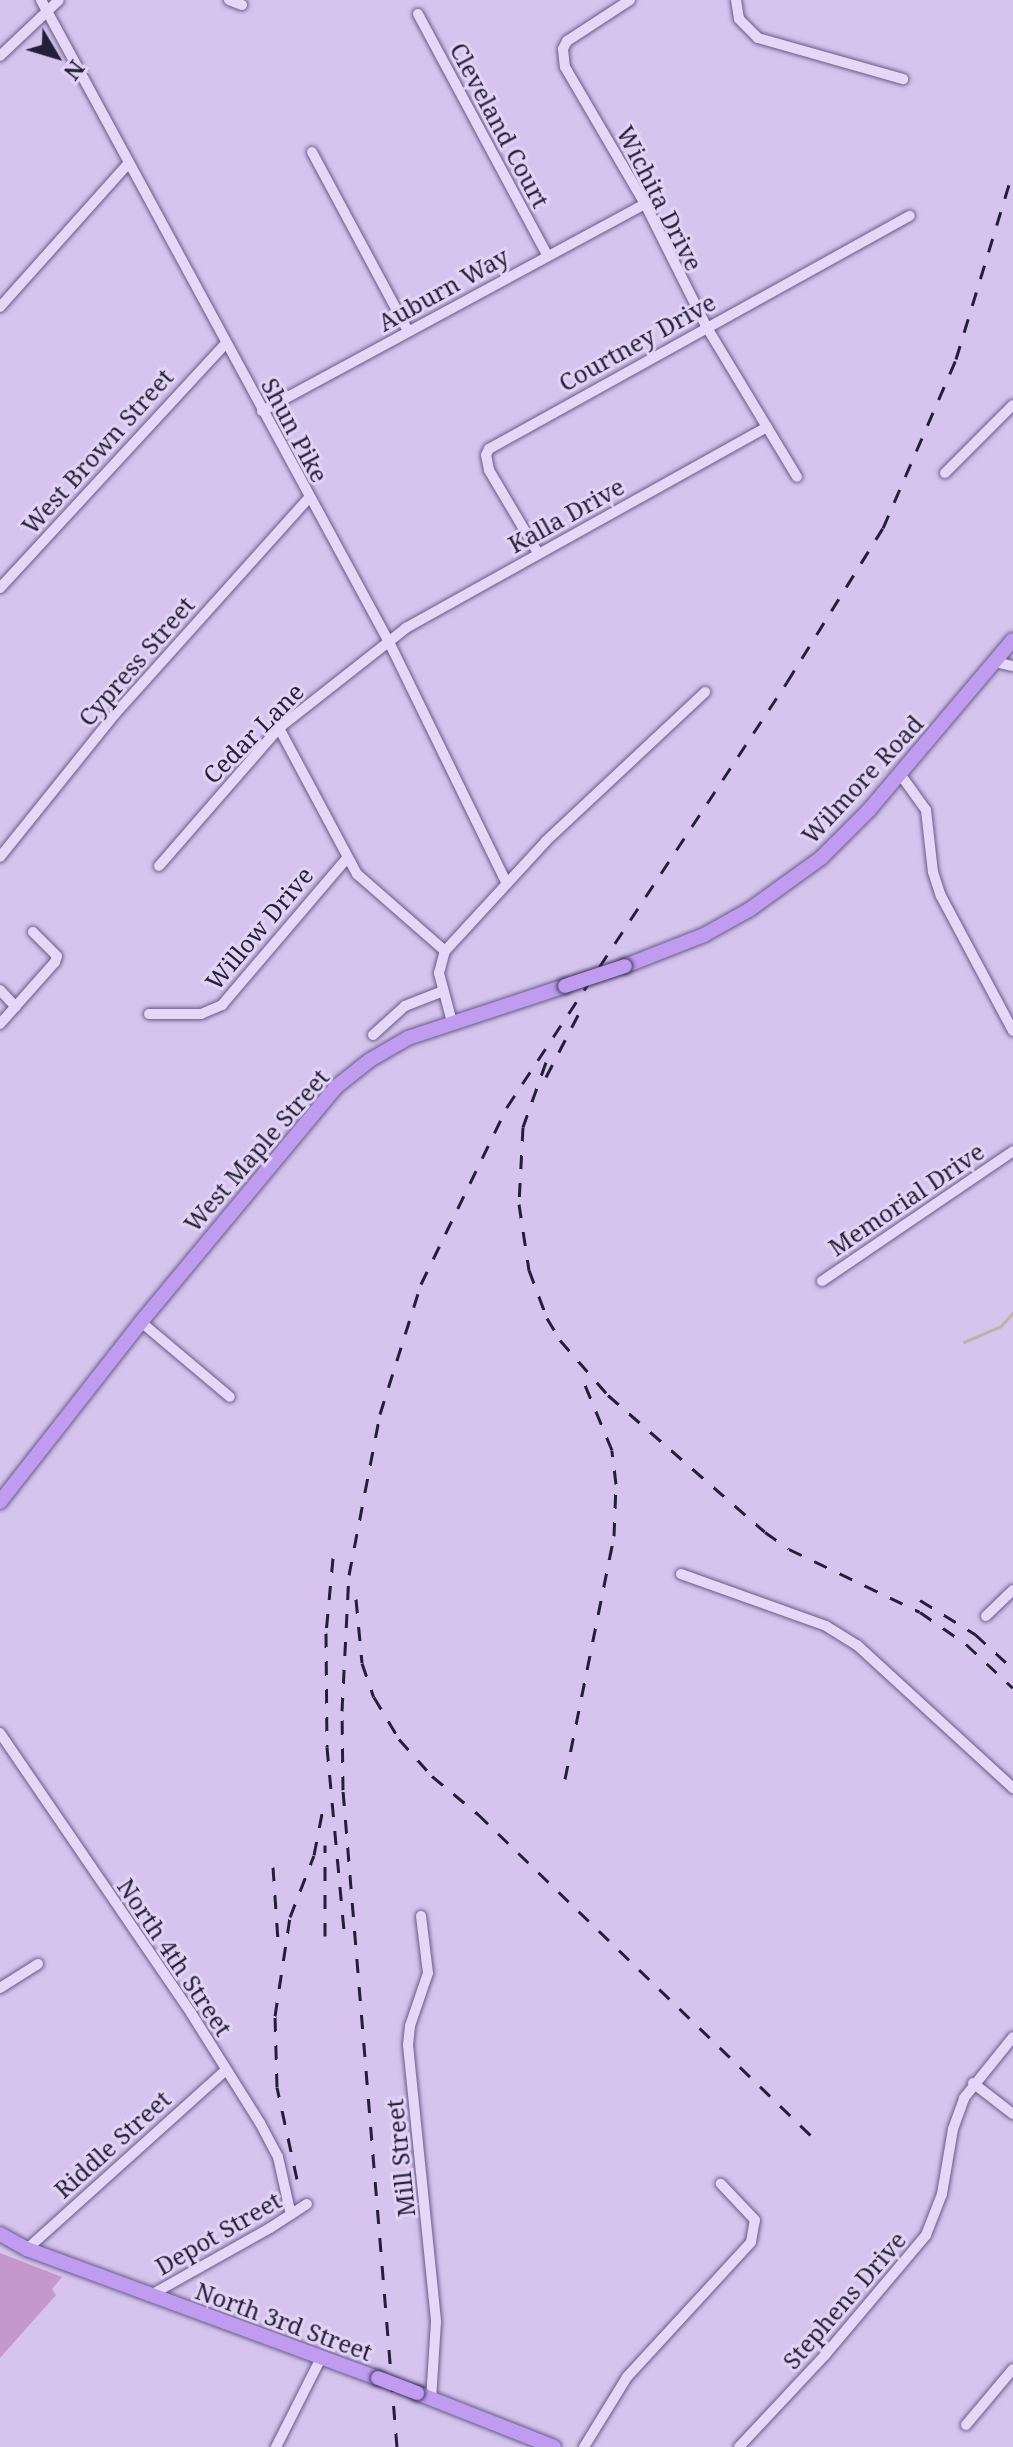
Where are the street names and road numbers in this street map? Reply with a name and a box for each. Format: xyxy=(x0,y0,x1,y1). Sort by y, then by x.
street label: Cleveland Court xyxy=(444,38,556,212)
street label: Wichita Drive xyxy=(611,121,709,275)
street label: Auburn Way xyxy=(373,241,513,337)
street label: Courtney Drive xyxy=(554,287,720,397)
street label: West Brown Street xyxy=(15,363,179,539)
street label: Shun Pike xyxy=(256,373,334,487)
street label: Kalla Drive xyxy=(503,471,629,559)
street label: Cypress Street xyxy=(72,590,200,732)
street label: Cedar Lane xyxy=(197,677,309,789)
street label: Wilmore Road xyxy=(795,709,929,849)
street label: Willow Drive xyxy=(199,861,319,995)
street label: West Maple Street xyxy=(177,1063,335,1237)
street label: Memorial Drive xyxy=(823,1136,989,1262)
street label: North 4th Street xyxy=(112,1873,238,2041)
street label: Riddle Street xyxy=(48,2084,176,2204)
street label: Mill Street xyxy=(379,2098,421,2218)
street label: Depot Street xyxy=(150,2185,286,2281)
street label: Stephens Drive xyxy=(776,2225,912,2375)
street label: North 3rd Street xyxy=(192,2276,376,2366)

